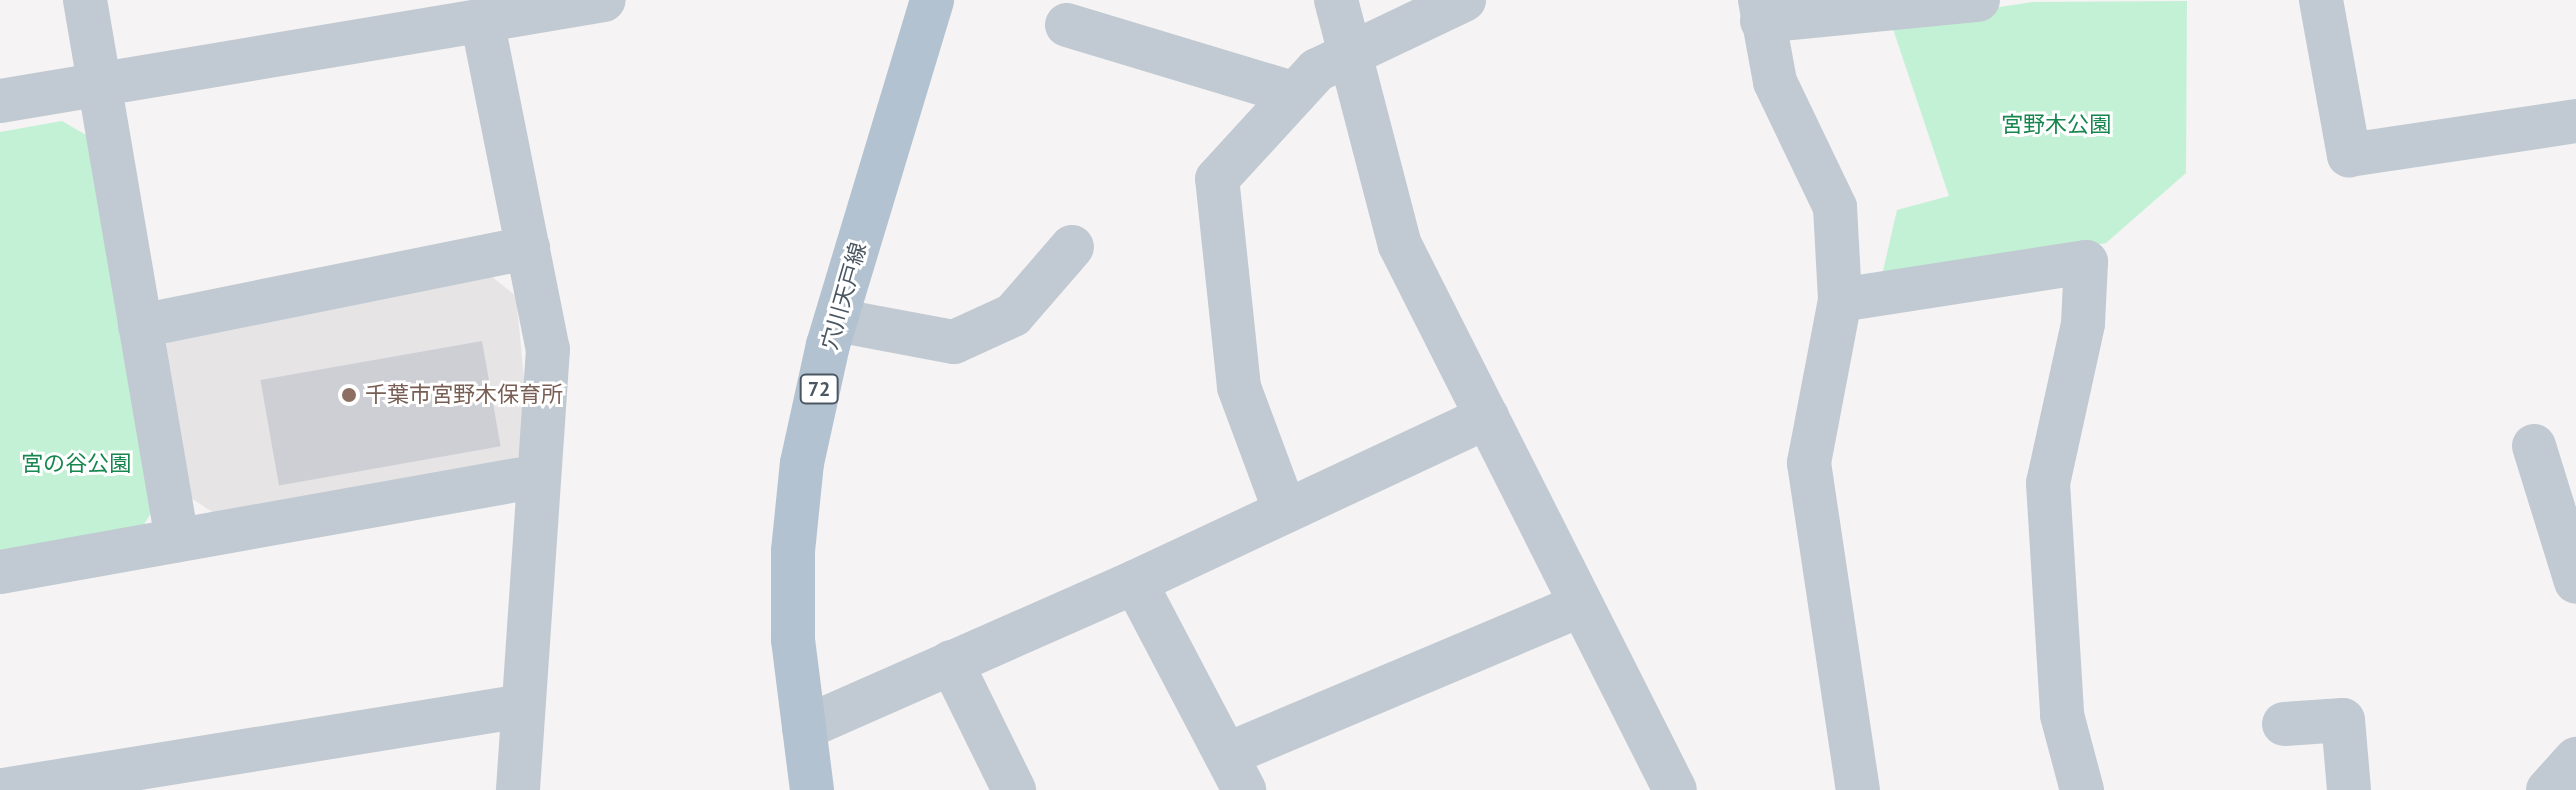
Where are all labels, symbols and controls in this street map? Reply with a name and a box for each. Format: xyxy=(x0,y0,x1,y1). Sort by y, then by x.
park label: 宮野木公園 xyxy=(2001,112,2111,138)
street label: 穴川天戸線 xyxy=(816,239,872,353)
road number: 72 xyxy=(799,373,839,405)
place label: 千葉市宮野木保育所 xyxy=(365,382,563,408)
marker: 千葉市宮野木保育所 xyxy=(340,386,358,404)
park label: 宮の谷公園 xyxy=(21,451,131,477)

